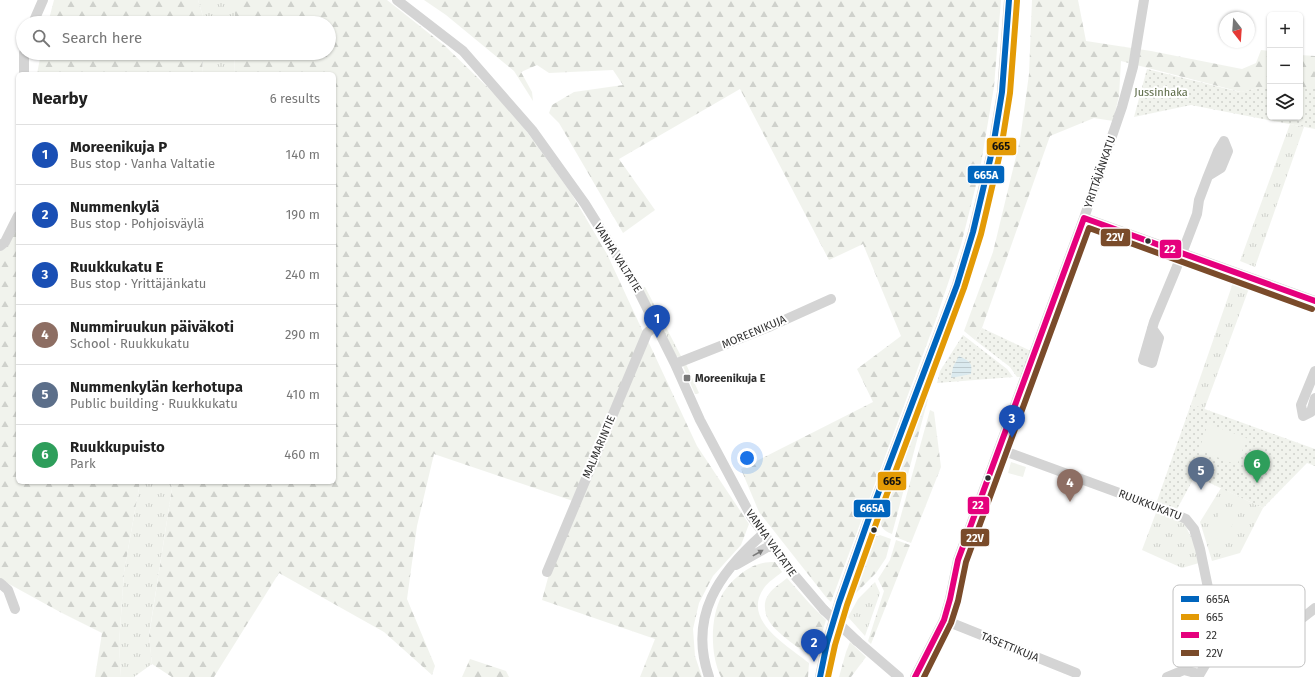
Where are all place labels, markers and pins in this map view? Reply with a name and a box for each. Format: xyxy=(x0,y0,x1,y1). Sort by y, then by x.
unlabelled marker xyxy=(1143,236,1153,246)
pin: 1 xyxy=(644,305,670,338)
place label: Moreenikuja E xyxy=(695,372,766,385)
marker: Moreenikuja E xyxy=(682,373,692,383)
pin: 3 xyxy=(999,405,1025,438)
pin: 6 xyxy=(1244,450,1270,483)
pin: 5 xyxy=(1188,457,1214,490)
pin: 4 xyxy=(1057,469,1083,502)
unlabelled marker xyxy=(983,473,993,483)
unlabelled marker xyxy=(869,525,879,535)
pin: 2 xyxy=(801,629,827,662)

